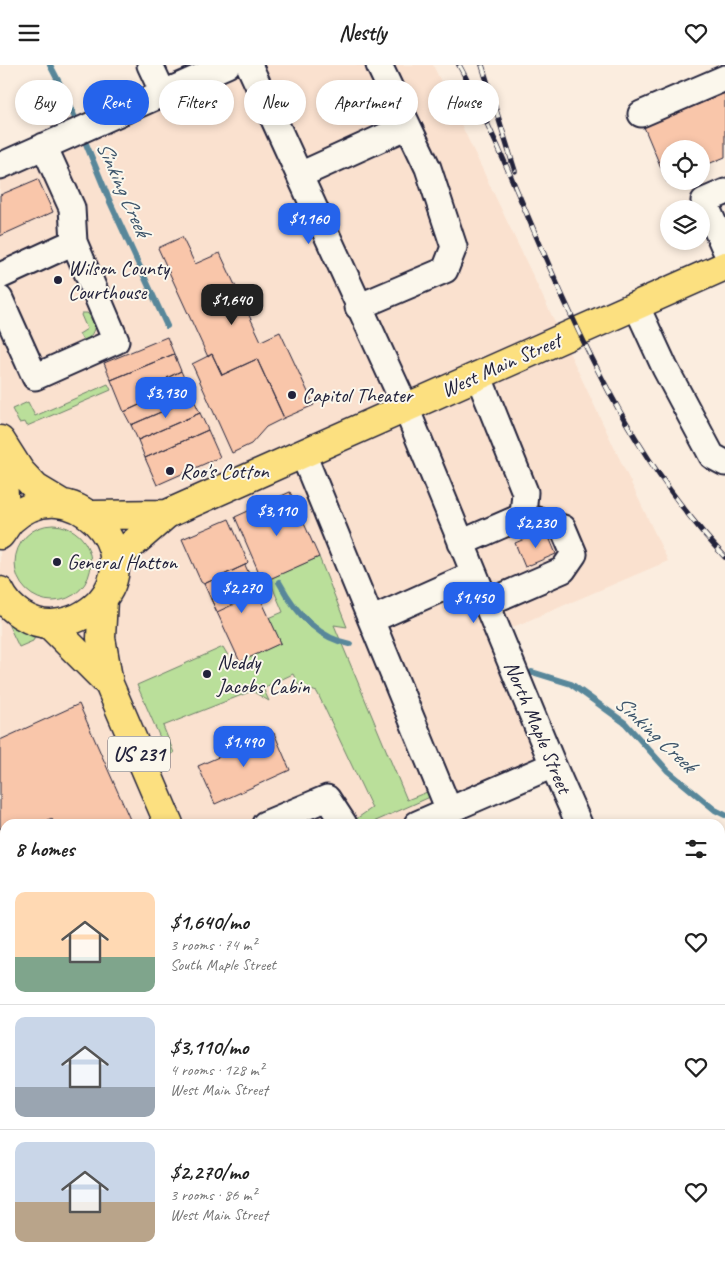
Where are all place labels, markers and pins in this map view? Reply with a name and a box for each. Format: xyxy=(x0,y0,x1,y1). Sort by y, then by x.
pin: $1,160 xyxy=(268,203,350,245)
place label: Wilson County Courthouse xyxy=(68,255,171,305)
marker: Wilson County Courthouse xyxy=(52,274,64,286)
pin: $1,640 xyxy=(191,283,273,326)
pin: $3,130 xyxy=(125,377,207,419)
place label: Capitol Theater xyxy=(302,382,414,408)
marker: Capitol Theater xyxy=(286,389,298,401)
place label: Roo's Cotton xyxy=(180,458,269,484)
marker: Roo's Cotton xyxy=(164,465,176,477)
pin: $3,110 xyxy=(236,495,318,537)
pin: $2,230 xyxy=(495,507,577,549)
place label: General Hatton xyxy=(67,549,178,575)
marker: General Hatton xyxy=(51,556,63,568)
pin: $2,270 xyxy=(201,571,283,614)
pin: $1,450 xyxy=(433,581,515,624)
place label: Neddy Jacobs Cabin xyxy=(216,649,310,699)
marker: Neddy Jacobs Cabin xyxy=(201,668,213,680)
pin: $1,490 xyxy=(203,725,285,768)

